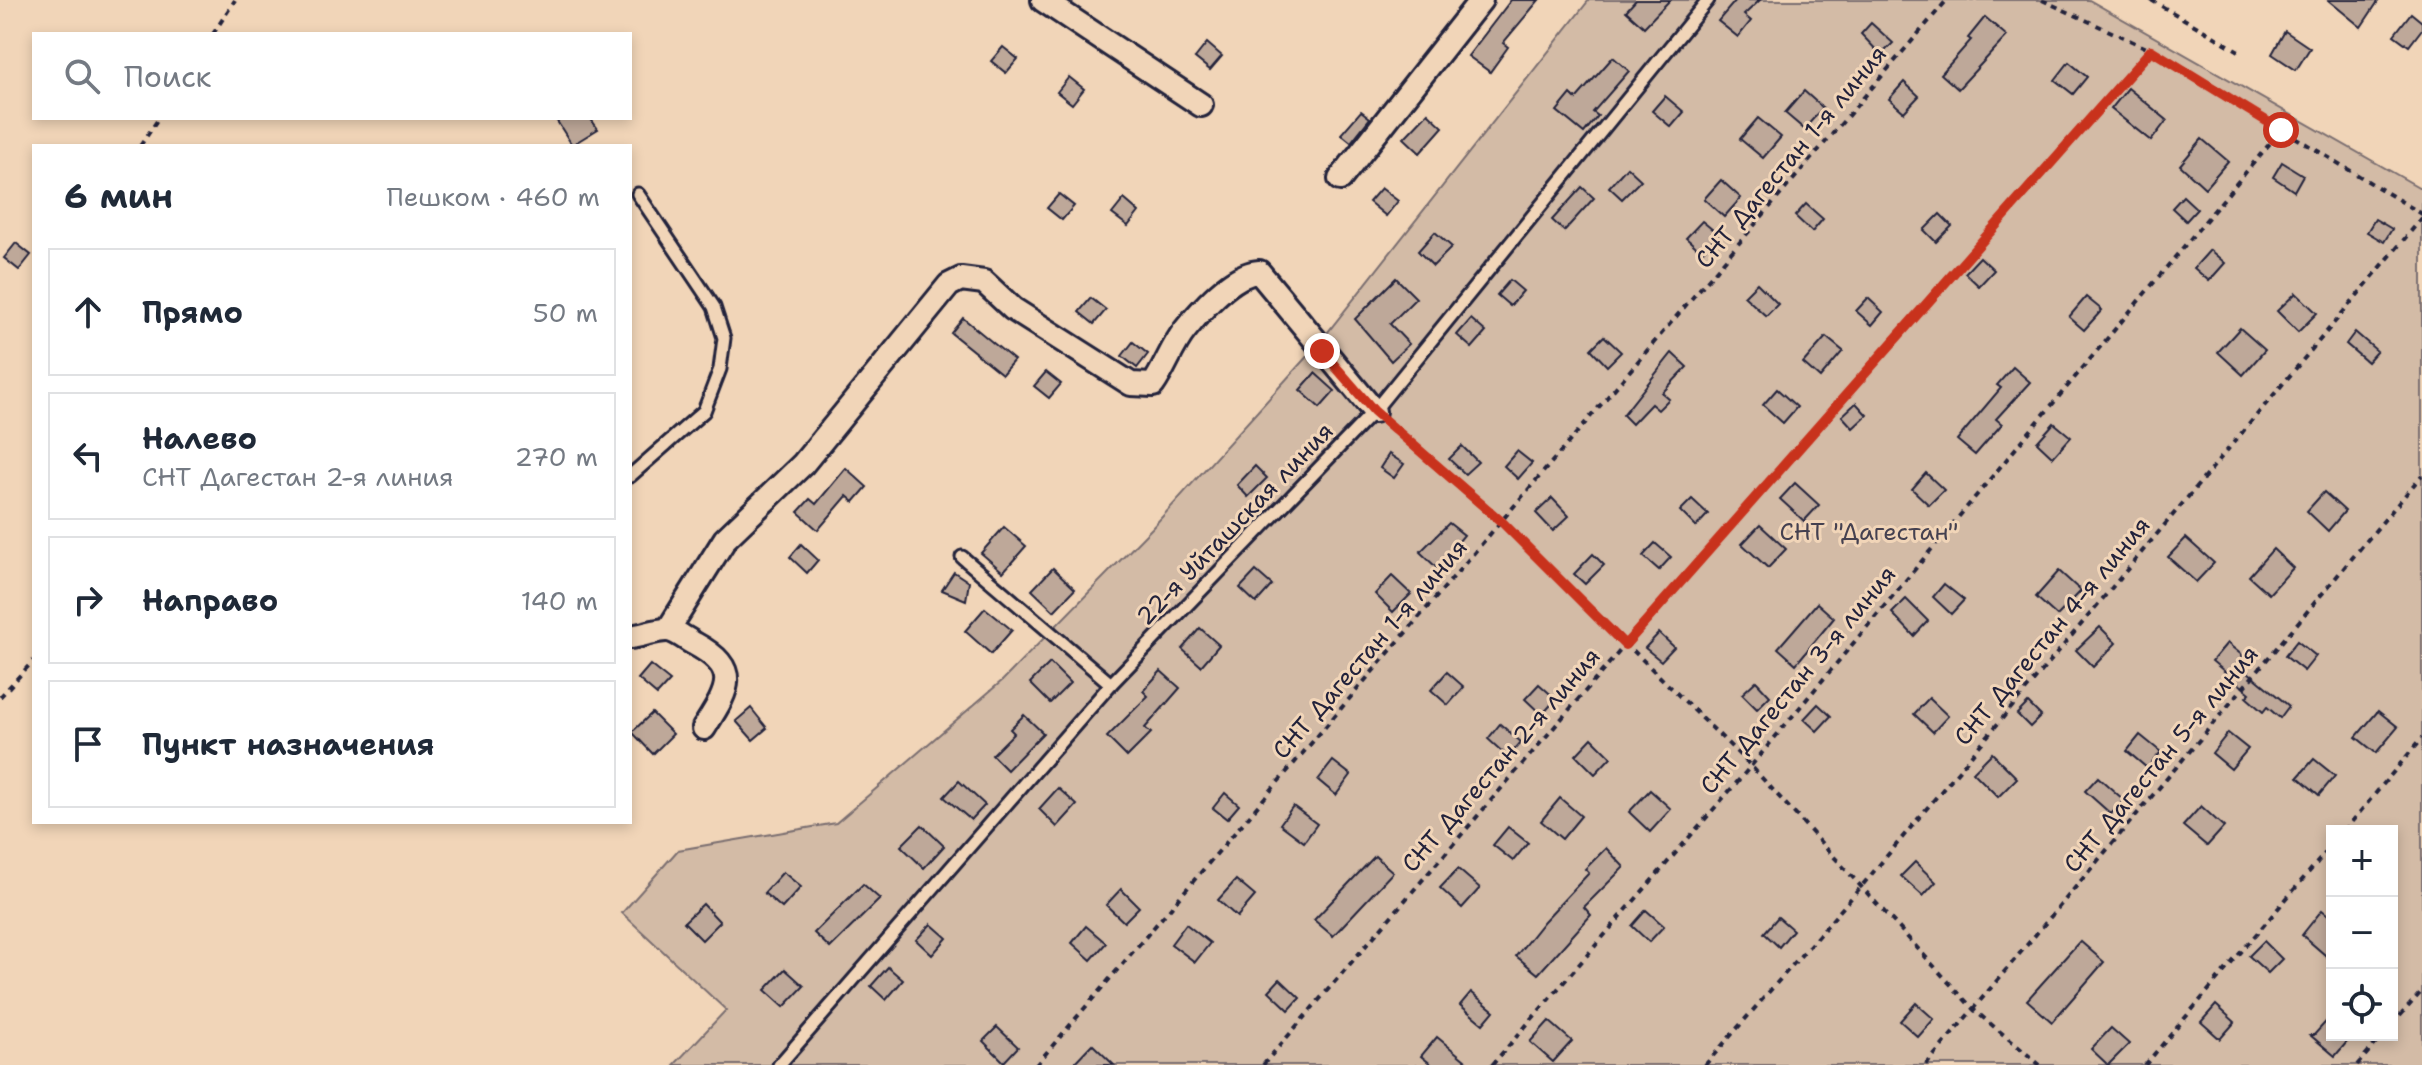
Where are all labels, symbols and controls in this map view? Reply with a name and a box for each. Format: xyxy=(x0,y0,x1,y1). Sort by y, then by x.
search box xyxy=(32,32,632,120)
street label: СНТ Дагестан 1-я линия xyxy=(1688,39,1894,275)
icon: search xyxy=(60,54,104,98)
text: Поиск xyxy=(124,56,212,97)
route start xyxy=(2263,112,2299,148)
text: 6 мин xyxy=(64,173,173,219)
text: Пешком · 460 m xyxy=(386,179,600,214)
icon: ahead xyxy=(66,290,110,334)
text: Прямо xyxy=(142,292,243,333)
text: 50 m xyxy=(533,295,598,330)
route end xyxy=(1304,333,1340,369)
street label: 22-я Уйташская линия xyxy=(1130,416,1340,632)
text: Налево xyxy=(142,418,257,459)
icon: left xyxy=(66,434,110,478)
text: 270 m xyxy=(515,439,598,474)
text: СНТ Дагестан 2-я линия xyxy=(142,459,454,494)
street label: СНТ Дагестан 4-я линия xyxy=(1947,510,2157,752)
park label: СНТ "Дагестан" xyxy=(1780,516,1958,548)
street label: СНТ Дагестан 1-я линия xyxy=(1265,532,1475,766)
street label: СНТ Дагестан 3-я линия xyxy=(1693,559,1903,801)
icon: right xyxy=(66,578,110,622)
text: Направо xyxy=(142,580,278,621)
text: 140 m xyxy=(521,583,598,618)
street label: СНТ Дагестан 5-я линия xyxy=(2056,639,2266,879)
street label: СНТ Дагестан 2-я линия xyxy=(1395,641,1607,879)
icon: arrive xyxy=(66,722,110,766)
text: Пункт назначения xyxy=(142,724,434,765)
map controls xyxy=(2326,825,2398,1041)
button: + xyxy=(2326,825,2398,897)
button: − xyxy=(2326,897,2398,969)
button: locate xyxy=(2326,969,2398,1041)

